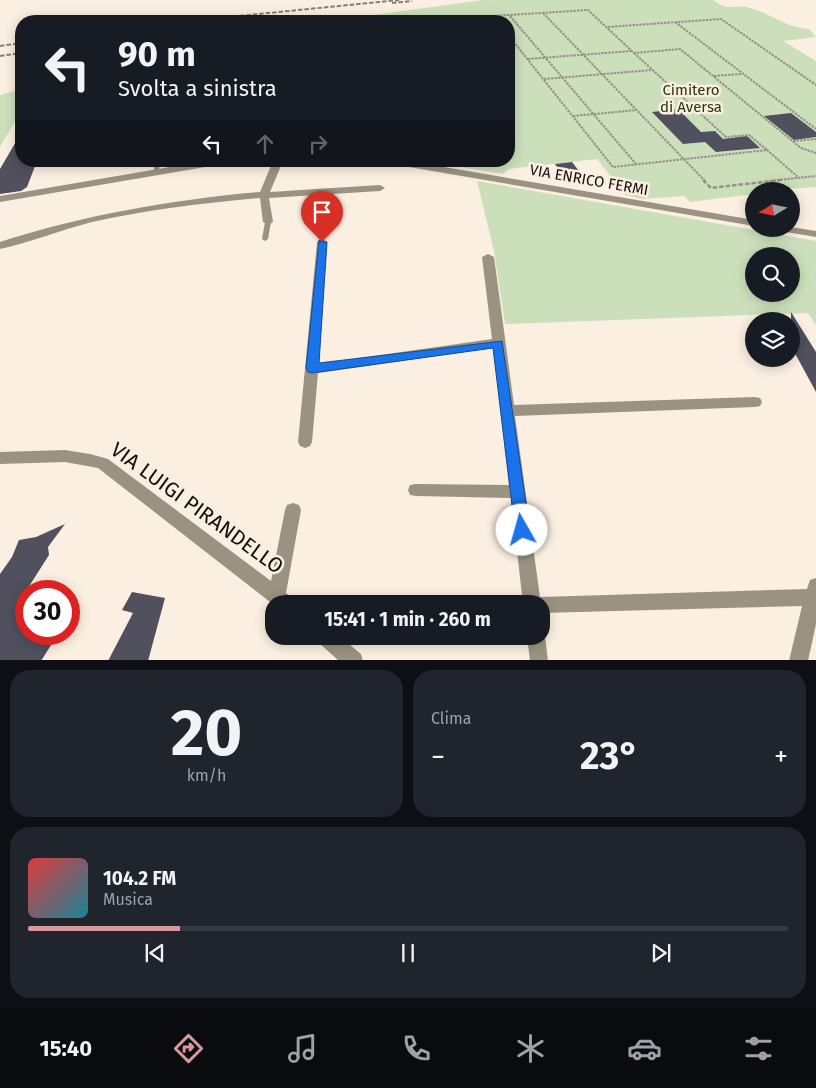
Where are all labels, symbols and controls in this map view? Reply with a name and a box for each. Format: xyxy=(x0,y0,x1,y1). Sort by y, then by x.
text: 90 m xyxy=(118,33,196,75)
icon: left xyxy=(35,35,100,100)
text: Svolta a sinistra xyxy=(118,75,277,102)
park label: Cimitero di Aversa xyxy=(660,81,722,116)
icon: left xyxy=(198,130,226,158)
icon: ahead xyxy=(251,130,279,158)
icon: right xyxy=(304,130,332,158)
street label: VIA ENRICO FERMI xyxy=(528,161,650,199)
north arrow xyxy=(745,182,800,238)
map controls xyxy=(745,182,800,367)
pin xyxy=(301,191,343,242)
icon: arrive xyxy=(308,198,336,226)
button: search xyxy=(745,247,800,302)
button: layers xyxy=(745,312,800,367)
street label: VIA LUIGI PIRANDELLO xyxy=(106,437,288,579)
position arrow xyxy=(495,503,547,555)
speed limit sign: 30 xyxy=(15,580,80,645)
text: 15:41 · 1 min · 260 m xyxy=(324,608,491,631)
text: 20 xyxy=(171,694,242,772)
text: Clima xyxy=(431,709,471,728)
text: 23° xyxy=(580,733,639,779)
text: − xyxy=(431,740,445,773)
text: + xyxy=(774,740,788,773)
text: km/h xyxy=(187,766,226,785)
text: 104.2 FM xyxy=(103,867,176,890)
text: Musica xyxy=(103,890,153,909)
icon: previous xyxy=(141,939,169,967)
icon: pause xyxy=(394,939,422,967)
icon: next xyxy=(647,939,675,967)
icon: directions xyxy=(171,1031,206,1066)
icon: music xyxy=(285,1031,320,1066)
icon: phone xyxy=(399,1031,434,1066)
icon: climate xyxy=(513,1031,548,1066)
icon: car xyxy=(627,1031,662,1066)
icon: filters xyxy=(741,1031,776,1066)
text: 15:40 xyxy=(40,1035,92,1062)

